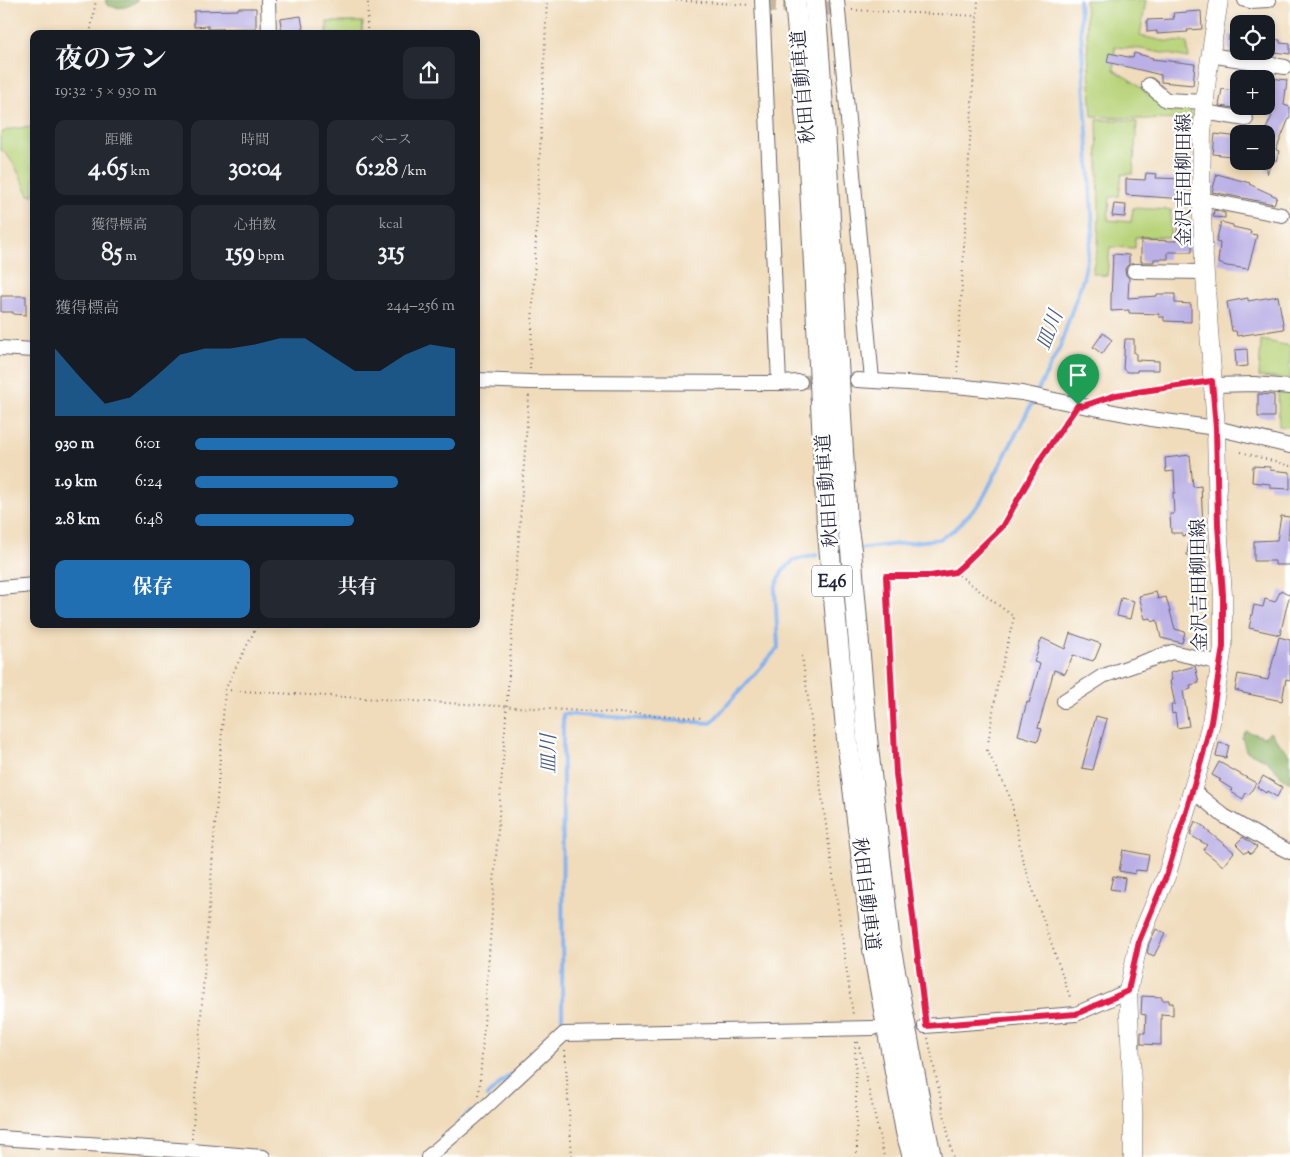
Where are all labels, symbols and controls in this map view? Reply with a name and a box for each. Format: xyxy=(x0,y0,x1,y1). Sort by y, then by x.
map controls xyxy=(1230,15,1275,170)
button: locate xyxy=(1230,15,1275,60)
street label: 秋田自動車道 xyxy=(786,29,823,145)
text: 夜のラン xyxy=(55,41,167,81)
button: share xyxy=(403,47,455,99)
button: + xyxy=(1230,70,1275,115)
text: 19:32 · 5 × 930 m xyxy=(55,80,157,103)
street label: 金沢吉田柳田線 xyxy=(1172,113,1199,247)
button: − xyxy=(1230,125,1275,170)
text: 距離 xyxy=(105,131,133,151)
text: 時間 xyxy=(241,131,269,151)
text: ペース xyxy=(370,131,412,151)
text: 4.65 xyxy=(88,151,128,187)
text: 30:04 xyxy=(228,151,282,187)
text: 6:28 xyxy=(355,151,398,187)
text: km xyxy=(128,162,150,182)
text: /km xyxy=(398,162,427,182)
text: kcal xyxy=(379,215,403,235)
text: 獲得標高 xyxy=(91,216,147,236)
text: 心拍数 xyxy=(234,216,276,236)
text: 315 xyxy=(377,235,405,271)
text: 85 xyxy=(101,236,122,272)
text: 159 xyxy=(225,236,255,272)
text: m xyxy=(122,247,137,267)
text: bpm xyxy=(255,247,285,267)
text: 244–256 m xyxy=(386,295,455,318)
text: 獲得標高 xyxy=(55,298,119,321)
water label: 皿川 xyxy=(1031,305,1073,355)
pin xyxy=(1057,354,1099,405)
icon: arrive xyxy=(1064,361,1092,389)
text: 930 m xyxy=(55,433,94,456)
text: 6:01 xyxy=(135,433,161,456)
street label: 秋田自動車道 xyxy=(811,433,846,549)
text: 1.9 km xyxy=(55,471,97,494)
text: 6:24 xyxy=(135,471,163,494)
text: 2.8 km xyxy=(55,509,100,532)
text: 6:48 xyxy=(135,509,163,532)
street label: 金沢吉田柳田線 xyxy=(1186,518,1215,652)
button: 保存 xyxy=(55,560,250,618)
button: 共有 xyxy=(260,560,455,618)
road number: E46 xyxy=(812,566,852,596)
water label: 皿川 xyxy=(536,732,565,774)
street label: 秋田自動車道 xyxy=(844,836,885,953)

